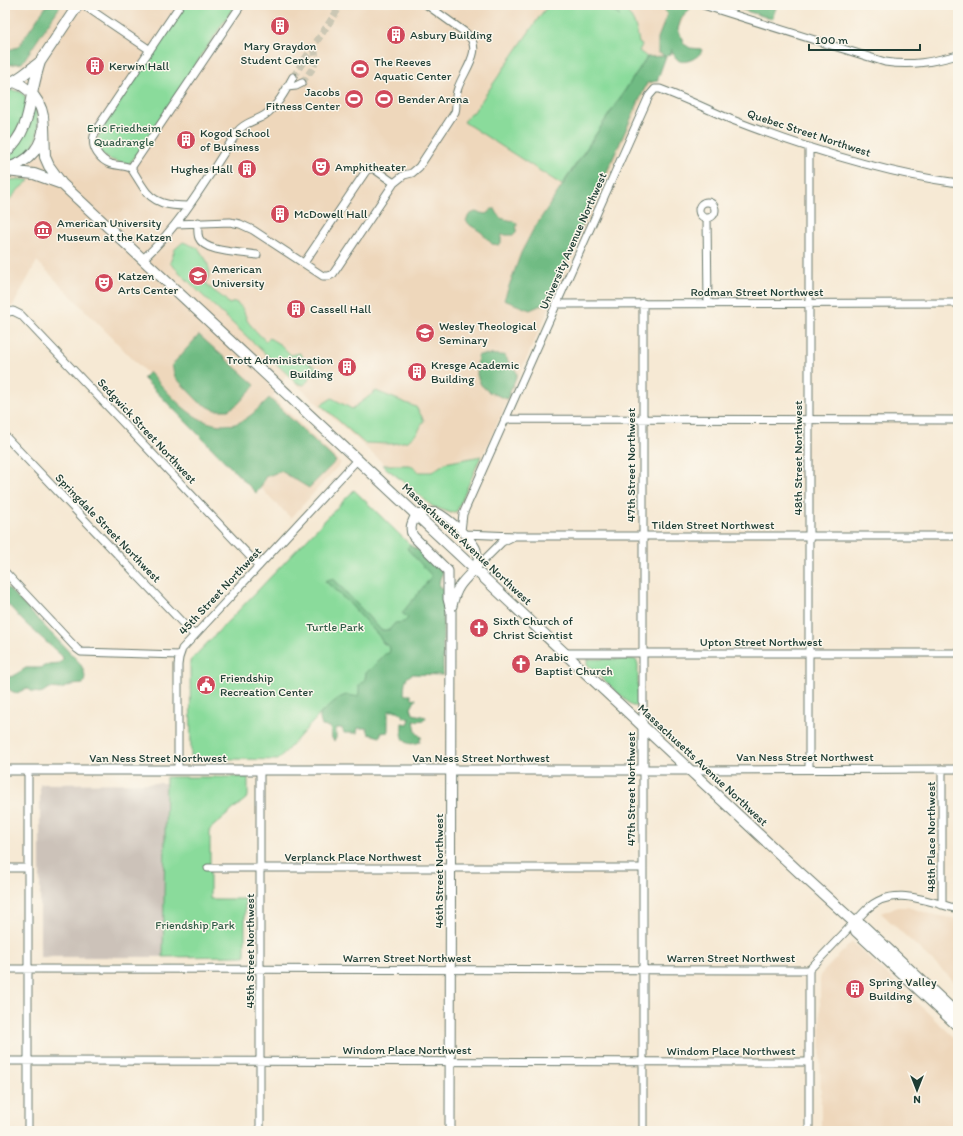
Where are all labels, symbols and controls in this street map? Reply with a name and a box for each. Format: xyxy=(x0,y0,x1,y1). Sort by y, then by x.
building icon: Mary Graydon Student Center xyxy=(269,15,291,37)
building icon: Asbury Building xyxy=(385,24,407,46)
scale bar xyxy=(809,26,920,52)
place label: Asbury Building xyxy=(410,28,493,42)
text: 100 m xyxy=(815,33,848,47)
place label: Mary Graydon Student Center xyxy=(241,39,320,67)
building icon: Kerwin Hall xyxy=(84,55,106,77)
place label: The Reeves Aquatic Center xyxy=(374,55,452,83)
sports icon: The Reeves Aquatic Center xyxy=(349,58,371,80)
place label: Kerwin Hall xyxy=(109,59,170,73)
place label: Jacobs Fitness Center xyxy=(266,85,340,113)
sports icon: Jacobs Fitness Center xyxy=(343,88,365,110)
sports icon: Bender Arena xyxy=(373,88,395,110)
place label: Bender Arena xyxy=(398,92,469,106)
street label: Quebec Street Northwest xyxy=(745,106,873,160)
park label: Eric Friedheim Quadrangle xyxy=(87,121,161,149)
place label: Kogod School of Business xyxy=(200,126,270,154)
building icon: Kogod School of Business xyxy=(175,129,197,151)
theatre icon: Amphitheater xyxy=(310,156,332,178)
building icon: Hughes Hall xyxy=(236,158,258,180)
place label: Amphitheater xyxy=(335,160,406,174)
place label: Hughes Hall xyxy=(171,162,234,176)
street label: University Avenue Northwest xyxy=(536,170,610,312)
building icon: McDowell Hall xyxy=(269,203,291,225)
place label: McDowell Hall xyxy=(294,207,368,221)
place label: American University Museum at the Katzen xyxy=(57,216,172,244)
museum icon: American University Museum at the Katzen xyxy=(32,219,54,241)
place label: American University xyxy=(212,262,265,290)
school or university icon: American University xyxy=(187,265,209,287)
place label: Katzen Arts Center xyxy=(118,269,178,297)
theatre icon: Katzen Arts Center xyxy=(93,272,115,294)
street label: Rodman Street Northwest xyxy=(690,285,824,299)
building icon: Cassell Hall xyxy=(285,298,307,320)
place label: Cassell Hall xyxy=(310,302,372,316)
place label: Wesley Theological Seminary xyxy=(439,319,537,347)
school or university icon: Wesley Theological Seminary xyxy=(414,322,436,344)
place label: Trott Administration Building xyxy=(227,353,334,381)
building icon: Trott Administration Building xyxy=(336,356,358,378)
place label: Kresge Academic Building xyxy=(431,358,520,386)
building icon: Kresge Academic Building xyxy=(406,361,428,383)
street label: Sedgwick Street Northwest xyxy=(95,375,200,487)
street label: 48th Street Northwest xyxy=(791,400,805,516)
street label: 47th Street Northwest xyxy=(624,407,638,522)
street label: Springdale Street Northwest xyxy=(52,471,164,586)
street label: Massachusetts Avenue Northwest xyxy=(399,480,535,608)
street label: Tilden Street Northwest xyxy=(652,518,775,532)
street label: 45th Street Northwest xyxy=(176,544,265,638)
place label: Sixth Church of Christ Scientist xyxy=(493,614,574,642)
church icon: Sixth Church of Christ Scientist xyxy=(468,617,490,639)
park label: Turtle Park xyxy=(306,620,364,634)
street label: Upton Street Northwest xyxy=(700,635,823,649)
place label: Arabic Baptist Church xyxy=(535,650,613,678)
church icon: Arabic Baptist Church xyxy=(510,653,532,675)
place label: Friendship Recreation Center xyxy=(220,671,313,699)
public building icon: Friendship Recreation Center xyxy=(195,674,217,696)
street label: Massachusetts Avenue Northwest xyxy=(635,701,771,829)
street label: 47th Street Northwest xyxy=(624,731,638,846)
street label: Van Ness Street Northwest xyxy=(736,750,874,764)
street label: Van Ness Street Northwest xyxy=(89,751,227,765)
street label: Van Ness Street Northwest xyxy=(412,751,550,765)
street label: 48th Place Northwest xyxy=(924,781,938,893)
street label: 46th Street Northwest xyxy=(432,813,446,928)
street label: Verplanck Place Northwest xyxy=(284,850,422,864)
street label: 45th Street Northwest xyxy=(243,893,257,1008)
park label: Friendship Park xyxy=(155,918,235,932)
street label: Warren Street Northwest xyxy=(343,951,472,965)
street label: Warren Street Northwest xyxy=(667,951,796,965)
place label: Spring Valley Building xyxy=(869,975,937,1003)
building icon: Spring Valley Building xyxy=(844,978,866,1000)
street label: Windom Place Northwest xyxy=(342,1043,472,1057)
street label: Windom Place Northwest xyxy=(666,1044,796,1058)
north arrow xyxy=(897,1070,937,1110)
text: N xyxy=(913,1093,921,1106)

